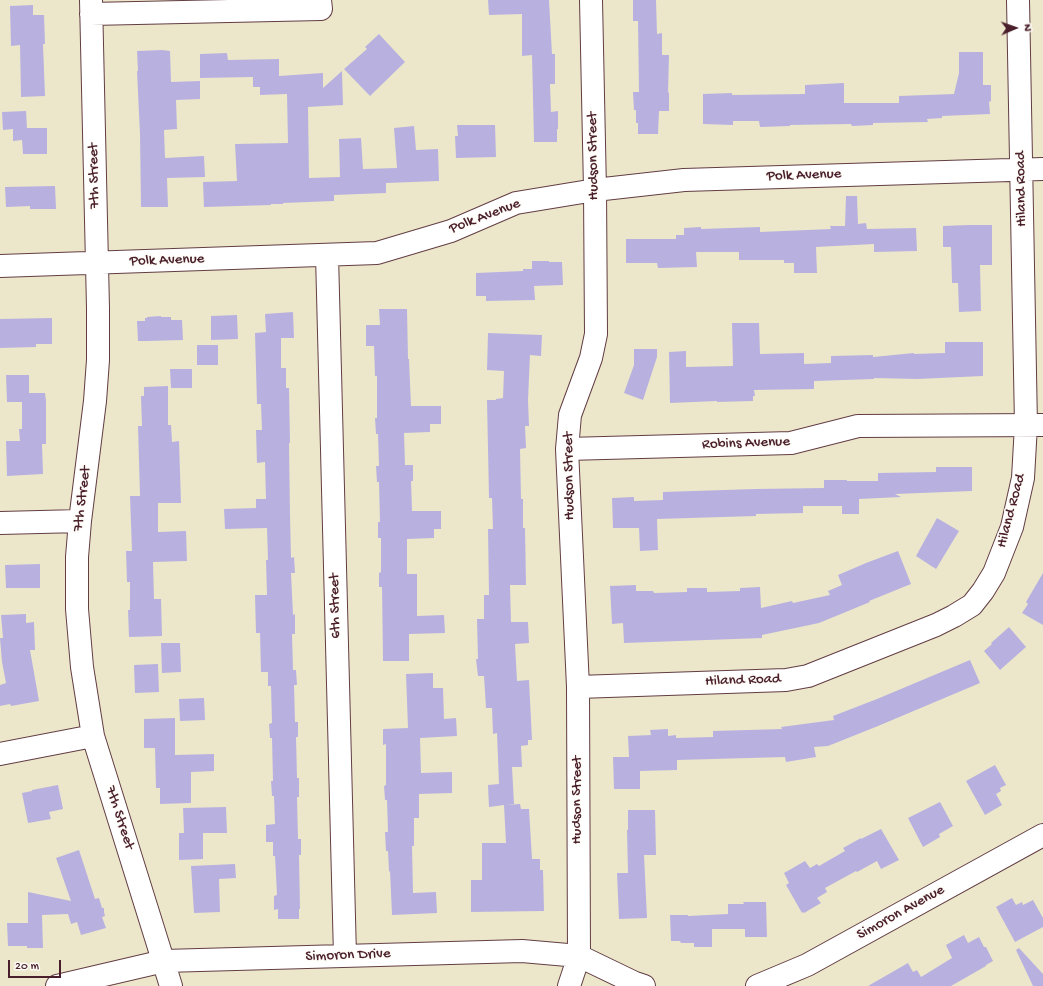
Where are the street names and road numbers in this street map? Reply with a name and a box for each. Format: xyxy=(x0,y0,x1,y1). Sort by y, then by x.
street label: Hudson Street xyxy=(584,112,604,200)
street label: 7th Street xyxy=(85,143,105,209)
street label: Hiland Road xyxy=(1012,151,1032,227)
street label: Polk Avenue xyxy=(766,166,842,186)
street label: Polk Avenue xyxy=(447,195,523,239)
street label: Polk Avenue xyxy=(129,251,205,271)
street label: Hudson Street xyxy=(560,432,580,520)
street label: Robins Avenue xyxy=(702,433,790,455)
street label: 7th Street xyxy=(70,465,96,533)
street label: Hiland Road xyxy=(994,472,1030,550)
street label: 6th Street xyxy=(326,573,346,639)
street label: Hiland Road xyxy=(705,671,781,691)
street label: Hudson Street xyxy=(569,756,587,844)
street label: 7th Street xyxy=(100,784,138,852)
street label: Simoron Avenue xyxy=(854,881,948,945)
street label: Simoron Drive xyxy=(305,946,391,966)

